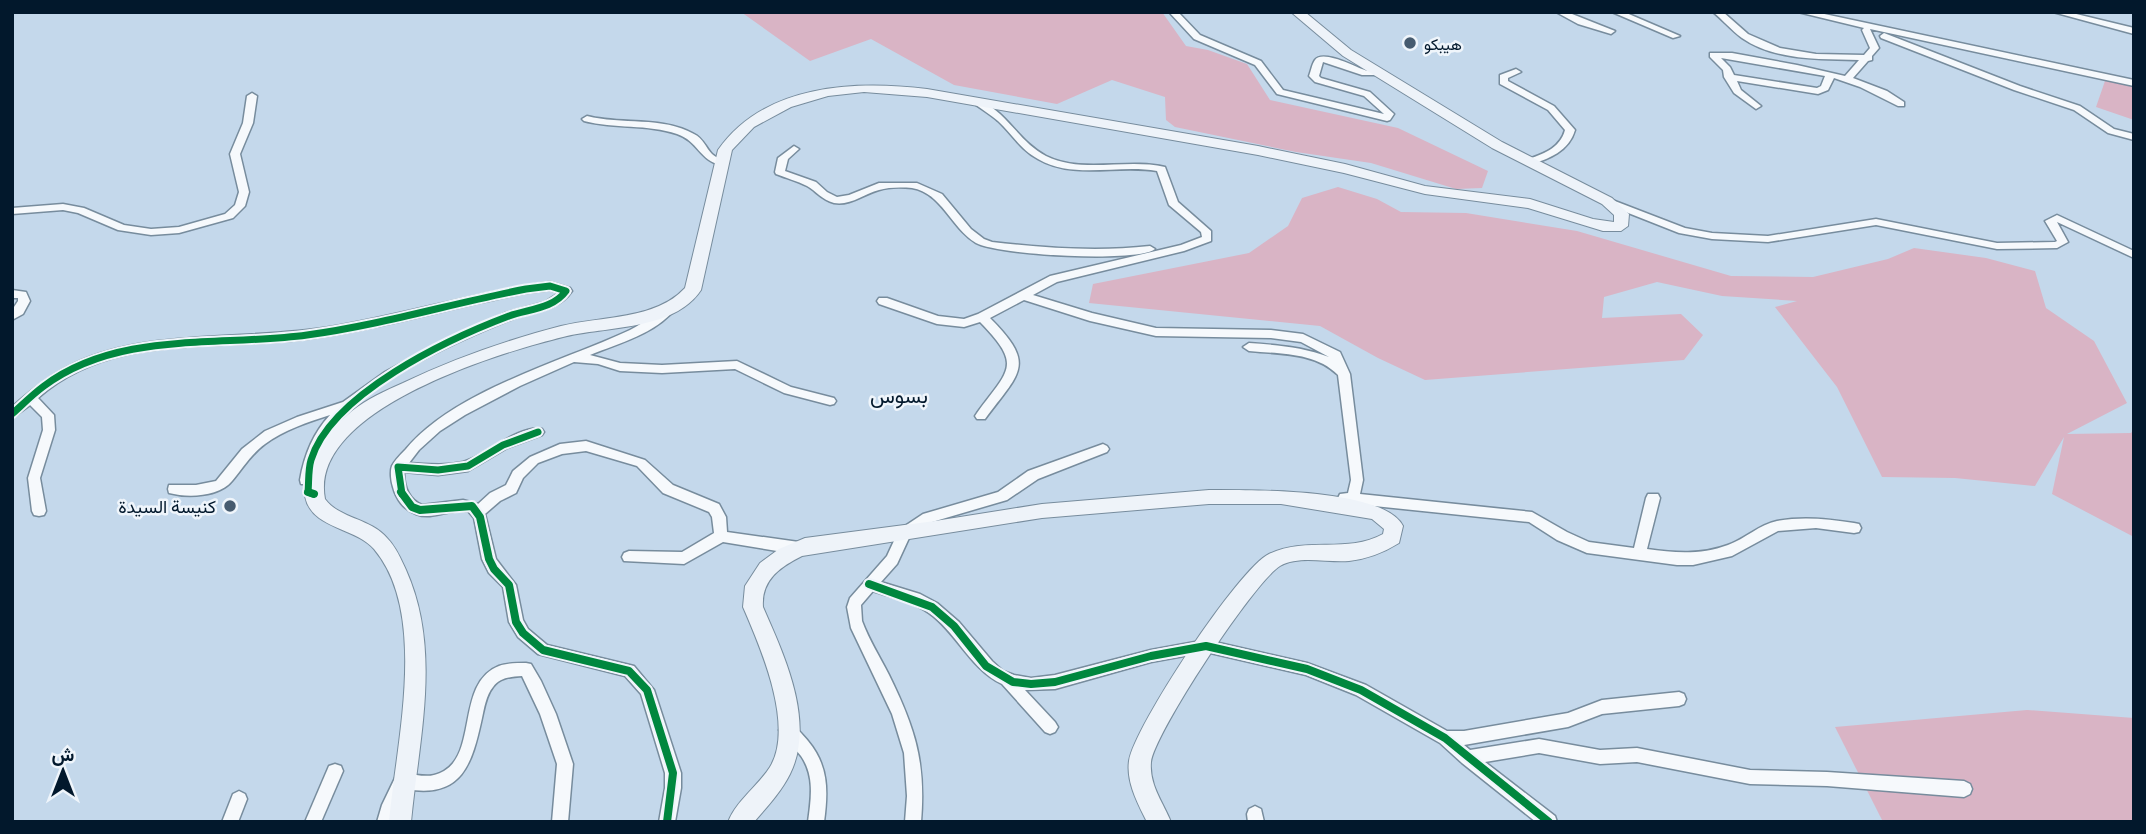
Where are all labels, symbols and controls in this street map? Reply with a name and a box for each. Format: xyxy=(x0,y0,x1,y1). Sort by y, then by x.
place label: هيبكو xyxy=(1424,34,1462,55)
marker: هيبكو xyxy=(1402,35,1418,51)
district label: بسوس xyxy=(870,382,928,409)
place label: كنيسة السيدة xyxy=(118,495,216,517)
marker: كنيسة السيدة xyxy=(222,498,238,514)
north arrow xyxy=(28,736,98,806)
text: ش xyxy=(52,742,75,766)

